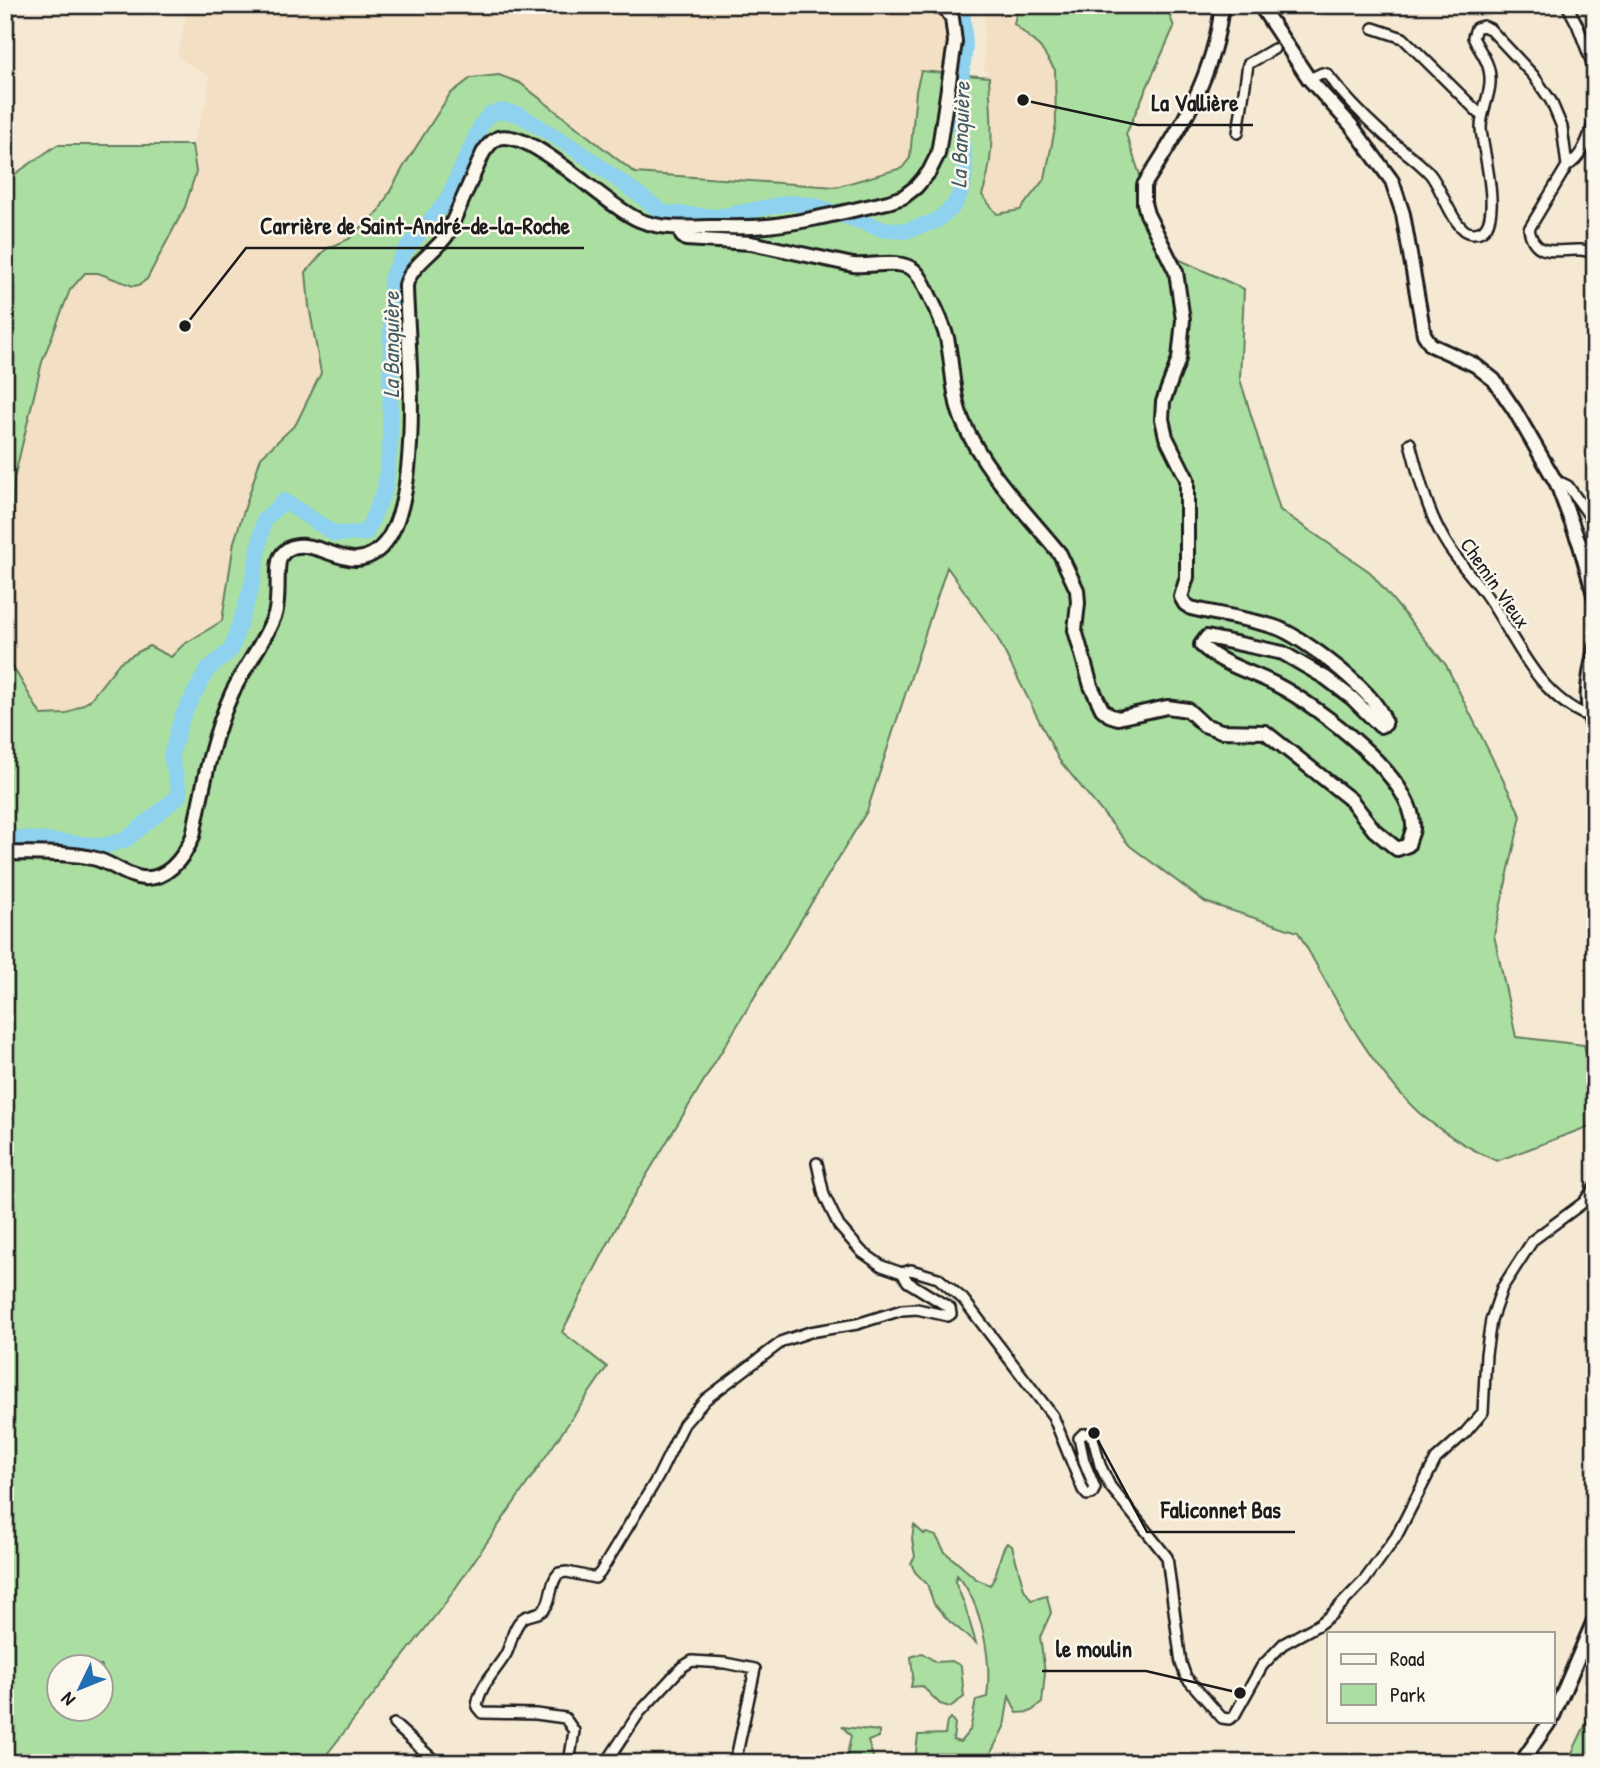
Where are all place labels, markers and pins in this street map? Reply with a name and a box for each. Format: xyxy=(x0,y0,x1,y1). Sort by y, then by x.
callout: La Vallière xyxy=(1138,81,1253,125)
callout: Carrière de Saint-André-de-la-Roche xyxy=(246,204,584,248)
callout: Faliconnet Bas xyxy=(1147,1488,1295,1532)
callout: le moulin xyxy=(1042,1627,1146,1671)

